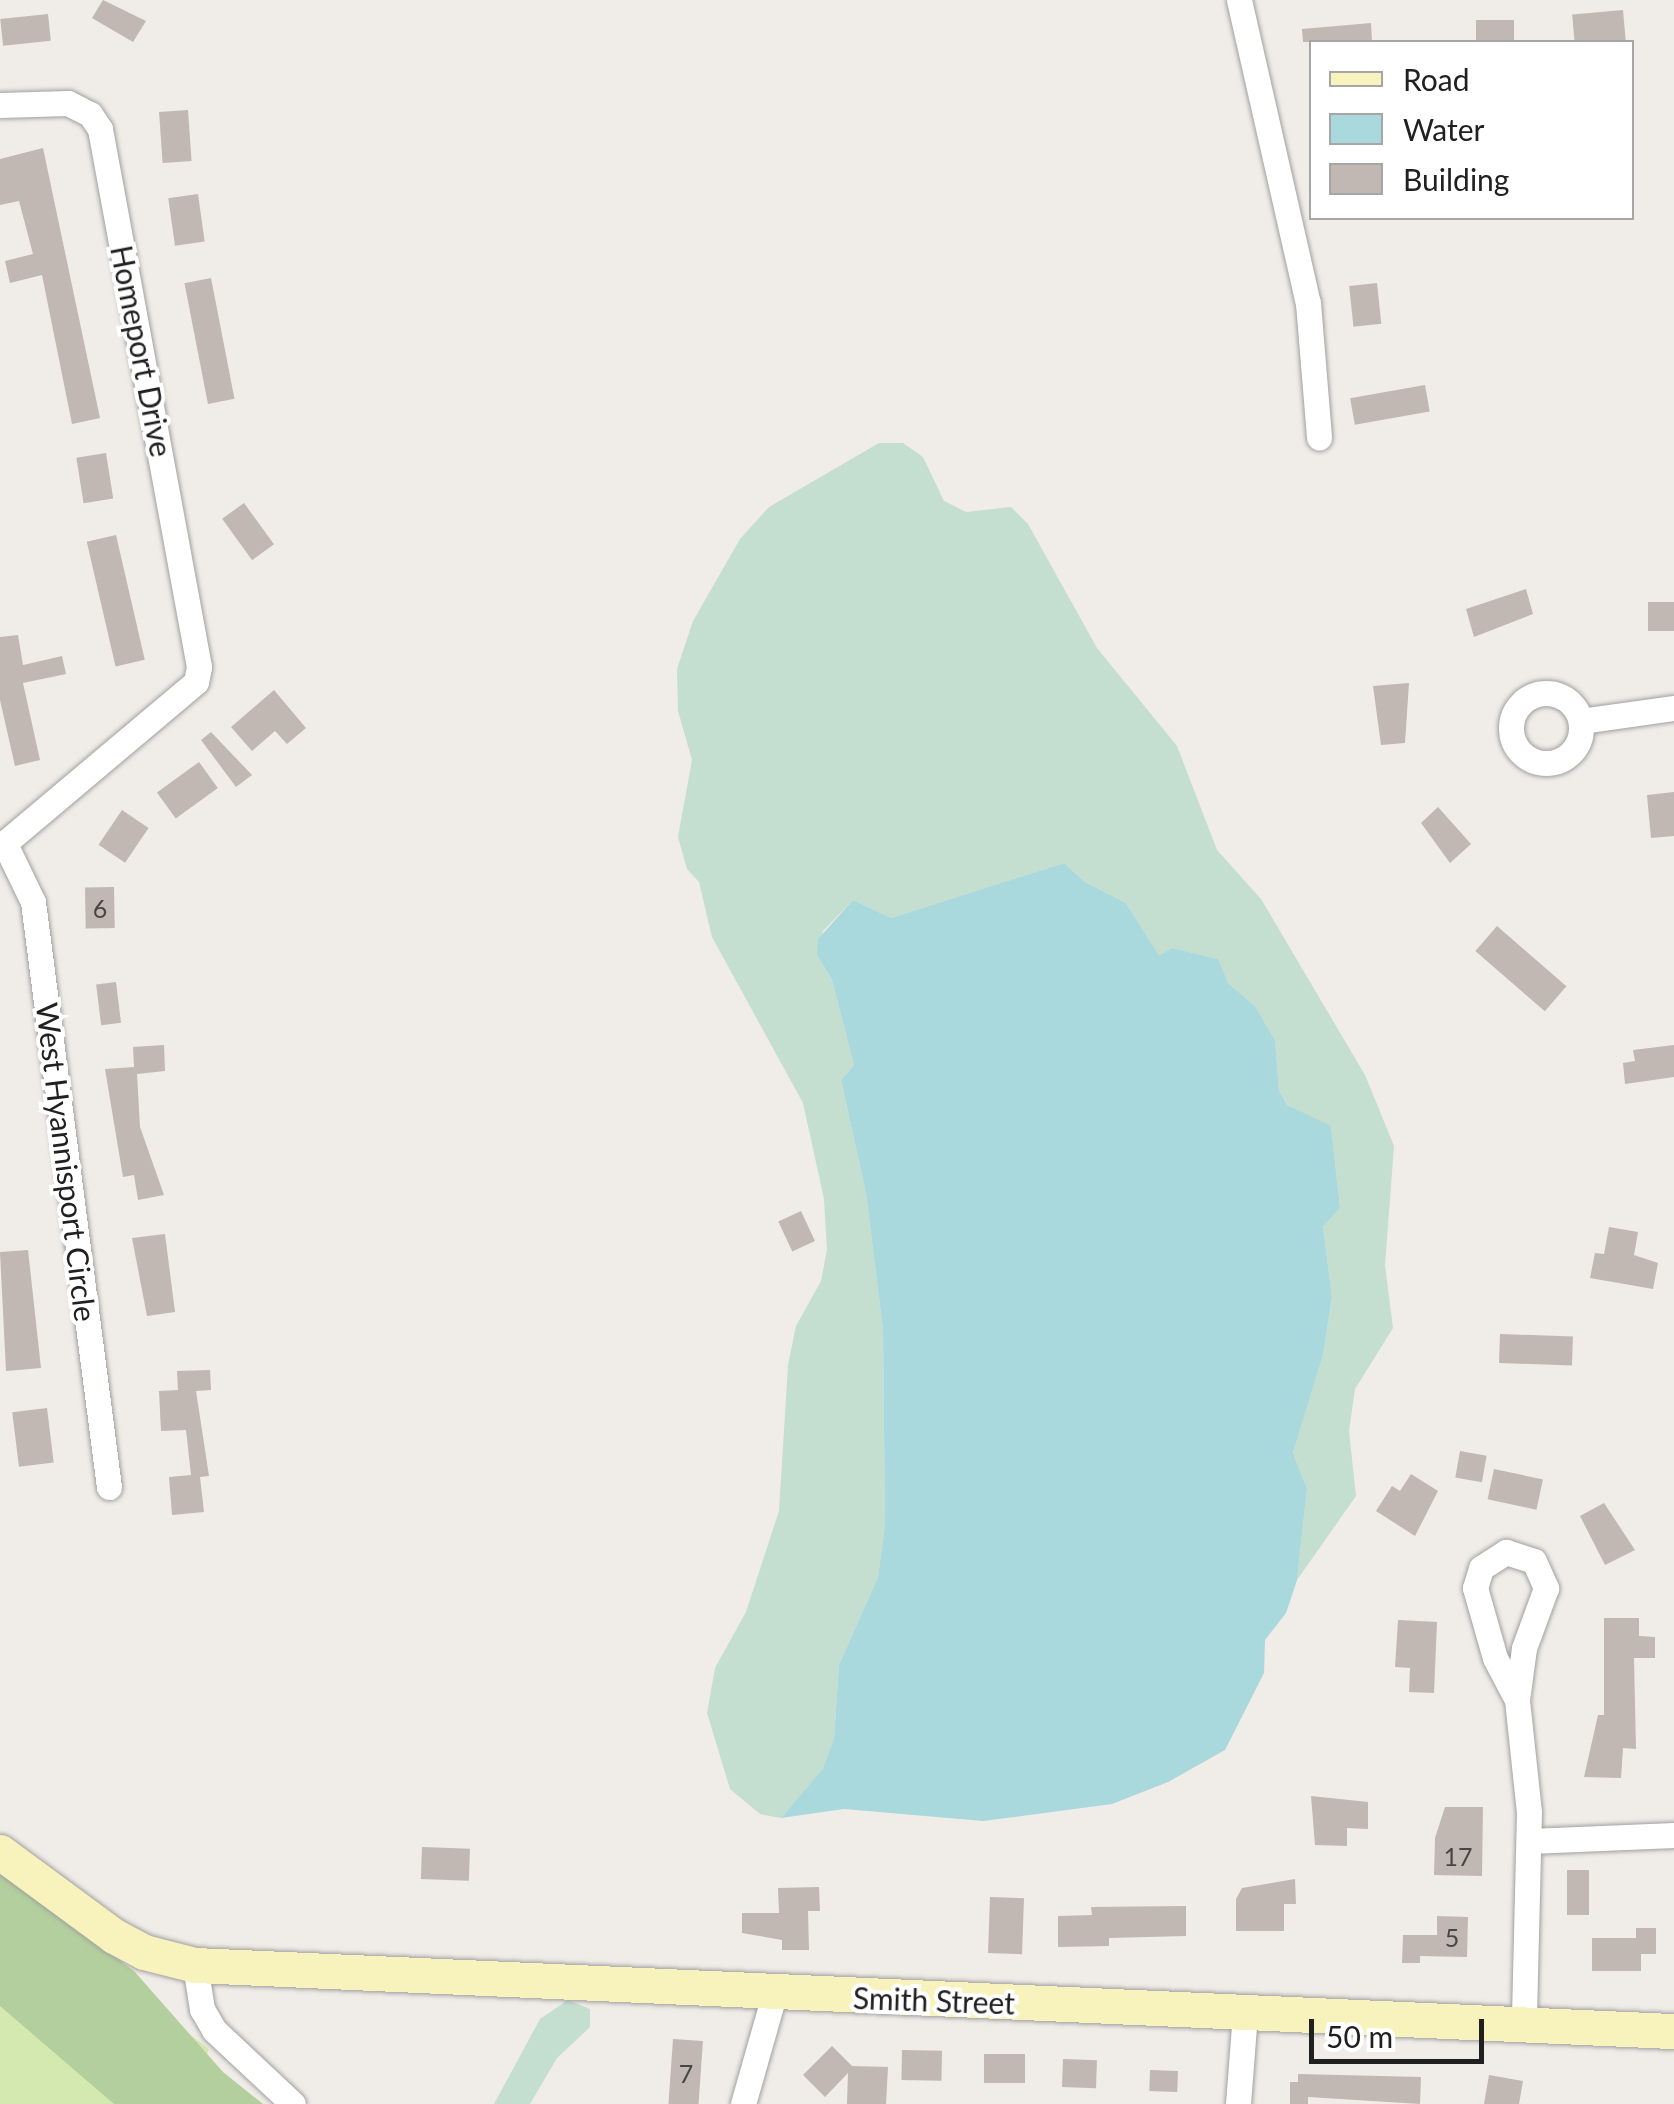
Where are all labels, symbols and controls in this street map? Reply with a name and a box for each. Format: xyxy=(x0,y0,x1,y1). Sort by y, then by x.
legend xyxy=(1309,40,1634,220)
text: Road xyxy=(1403,61,1470,97)
text: Water xyxy=(1403,111,1485,147)
text: Building xyxy=(1403,161,1509,197)
street label: Homeport Drive xyxy=(104,242,180,460)
house number: 6 xyxy=(93,893,107,923)
street label: West Hyannisport Circle xyxy=(30,1001,104,1323)
house number: 17 xyxy=(1444,1841,1472,1871)
house number: 5 xyxy=(1445,1922,1459,1952)
street label: Smith Street xyxy=(852,1979,1016,2021)
scale bar xyxy=(1314,1999,1489,2061)
text: 50 m xyxy=(1326,2018,1393,2054)
house number: 7 xyxy=(679,2058,693,2088)

